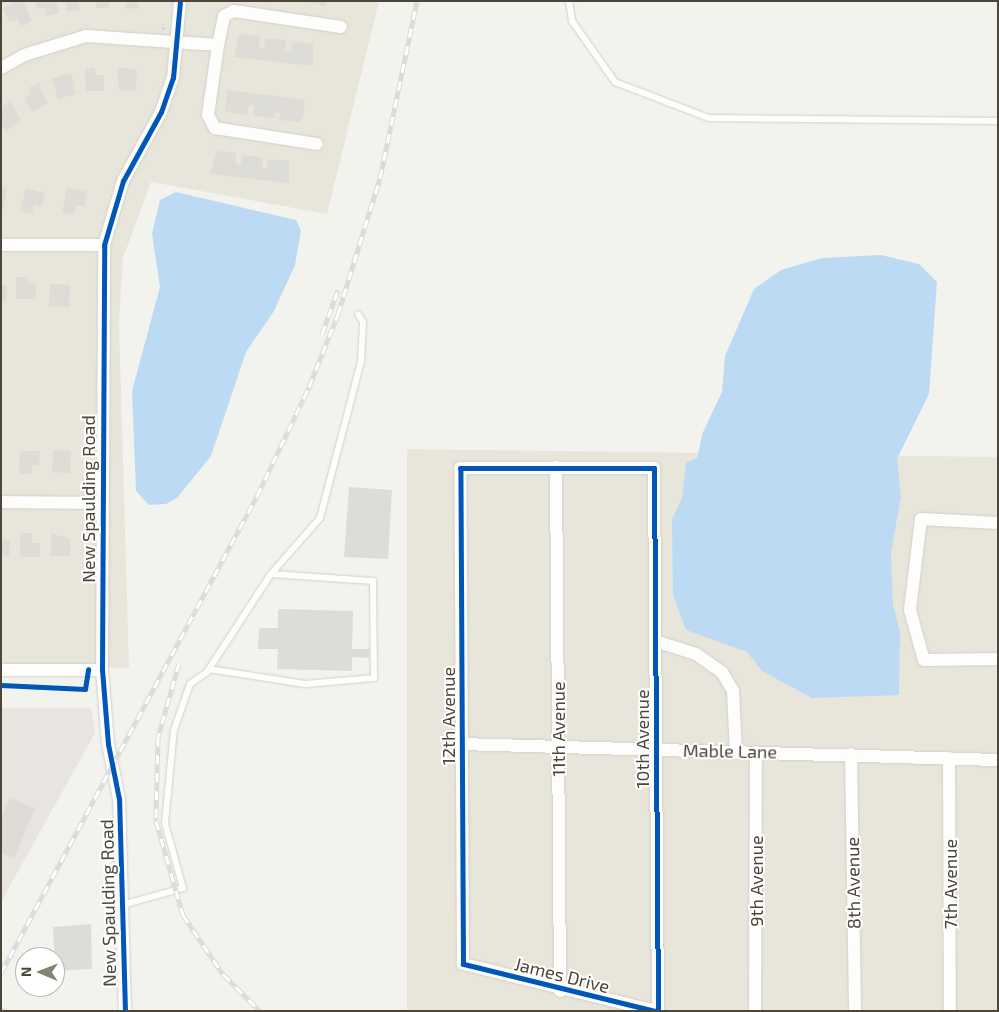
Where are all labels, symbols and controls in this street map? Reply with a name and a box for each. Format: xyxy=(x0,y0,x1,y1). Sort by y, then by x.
street label: New Spaulding Road xyxy=(77,415,99,583)
street label: 12th Avenue xyxy=(437,667,459,765)
street label: 11th Avenue xyxy=(547,681,569,777)
street label: 10th Avenue xyxy=(631,689,653,789)
street label: Mable Lane xyxy=(683,739,777,763)
street label: New Spaulding Road xyxy=(96,819,120,987)
street label: 9th Avenue xyxy=(745,835,767,927)
street label: 8th Avenue xyxy=(841,837,865,929)
street label: 7th Avenue xyxy=(939,839,961,929)
north arrow xyxy=(15,947,65,997)
street label: James Drive xyxy=(512,953,612,997)
text: N xyxy=(17,967,34,977)

